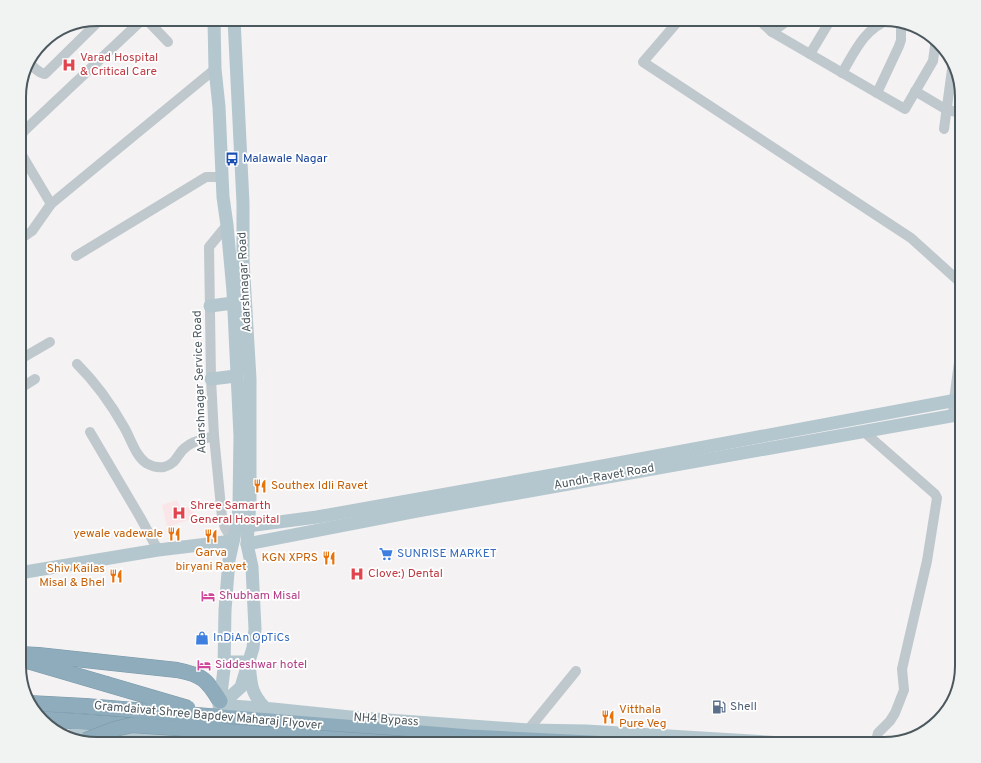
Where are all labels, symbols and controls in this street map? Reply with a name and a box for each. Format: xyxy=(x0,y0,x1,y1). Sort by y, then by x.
place label: Varad Hospital & Critical Care xyxy=(80,50,158,80)
hospital icon: Varad Hospital & Critical Care xyxy=(61,57,77,73)
bus stop icon: Malawale Nagar xyxy=(224,151,240,167)
place label: Malawale Nagar xyxy=(243,151,328,167)
street label: Adarshnagar Road xyxy=(234,232,256,332)
street label: Adarshnagar Service Road xyxy=(190,310,210,454)
street label: Aundh-Ravet Road xyxy=(553,460,655,494)
restaurant icon: Southex Idli Ravet xyxy=(252,478,268,494)
place label: Southex Idli Ravet xyxy=(271,478,368,494)
place label: Shree Samarth General Hospital xyxy=(190,498,279,528)
hospital icon: Shree Samarth General Hospital xyxy=(171,505,187,521)
place label: yewale vadewale xyxy=(73,526,163,542)
restaurant icon: yewale vadewale xyxy=(166,526,182,542)
restaurant icon: Garva biryani Ravet xyxy=(203,528,219,544)
place label: Garva biryani Ravet xyxy=(176,545,246,575)
supermarket icon: SUNRISE MARKET xyxy=(378,546,394,562)
place label: SUNRISE MARKET xyxy=(397,546,497,562)
place label: KGN XPRS xyxy=(261,550,318,566)
restaurant icon: KGN XPRS xyxy=(321,550,337,566)
place label: Shiv Kailas Misal & Bhel xyxy=(39,561,105,591)
hospital icon: Clove:) Dental xyxy=(349,566,365,582)
place label: Clove:) Dental xyxy=(368,566,443,582)
restaurant icon: Shiv Kailas Misal & Bhel xyxy=(108,568,124,584)
hotel icon: Shubham Misal xyxy=(200,588,216,604)
place label: Shubham Misal xyxy=(219,588,300,604)
shop icon: InDiAn OpTiCs xyxy=(194,630,210,646)
place label: InDiAn OpTiCs xyxy=(213,630,290,646)
hotel icon: Siddeshwar hotel xyxy=(196,657,212,673)
place label: Siddeshwar hotel xyxy=(215,657,307,673)
street label: Gramdaivat Shree Bapdev Maharaj Flyover xyxy=(93,698,323,734)
fuel station icon: Shell xyxy=(711,699,727,715)
place label: Shell xyxy=(730,699,757,715)
place label: Vitthala Pure Veg xyxy=(619,702,667,732)
restaurant icon: Vitthala Pure Veg xyxy=(600,709,616,725)
street label: NH4 Bypass xyxy=(353,710,419,730)

